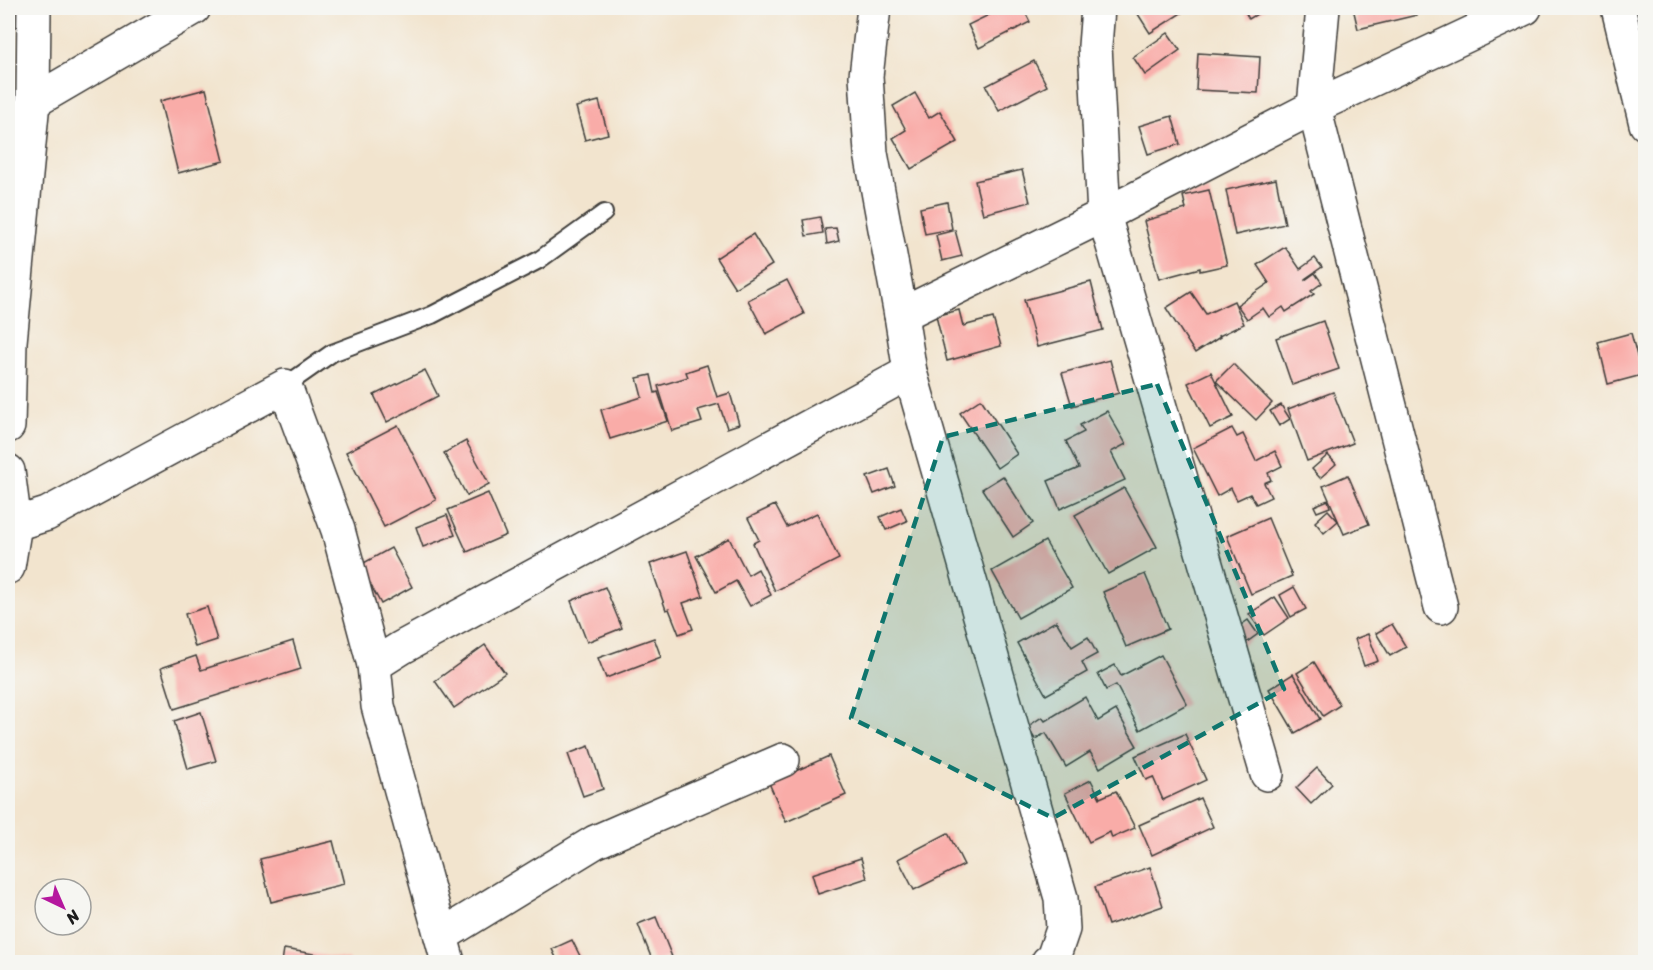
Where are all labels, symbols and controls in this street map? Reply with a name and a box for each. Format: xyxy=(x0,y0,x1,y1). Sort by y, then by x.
north arrow xyxy=(33,877,93,937)
text: N xyxy=(58,902,88,932)

